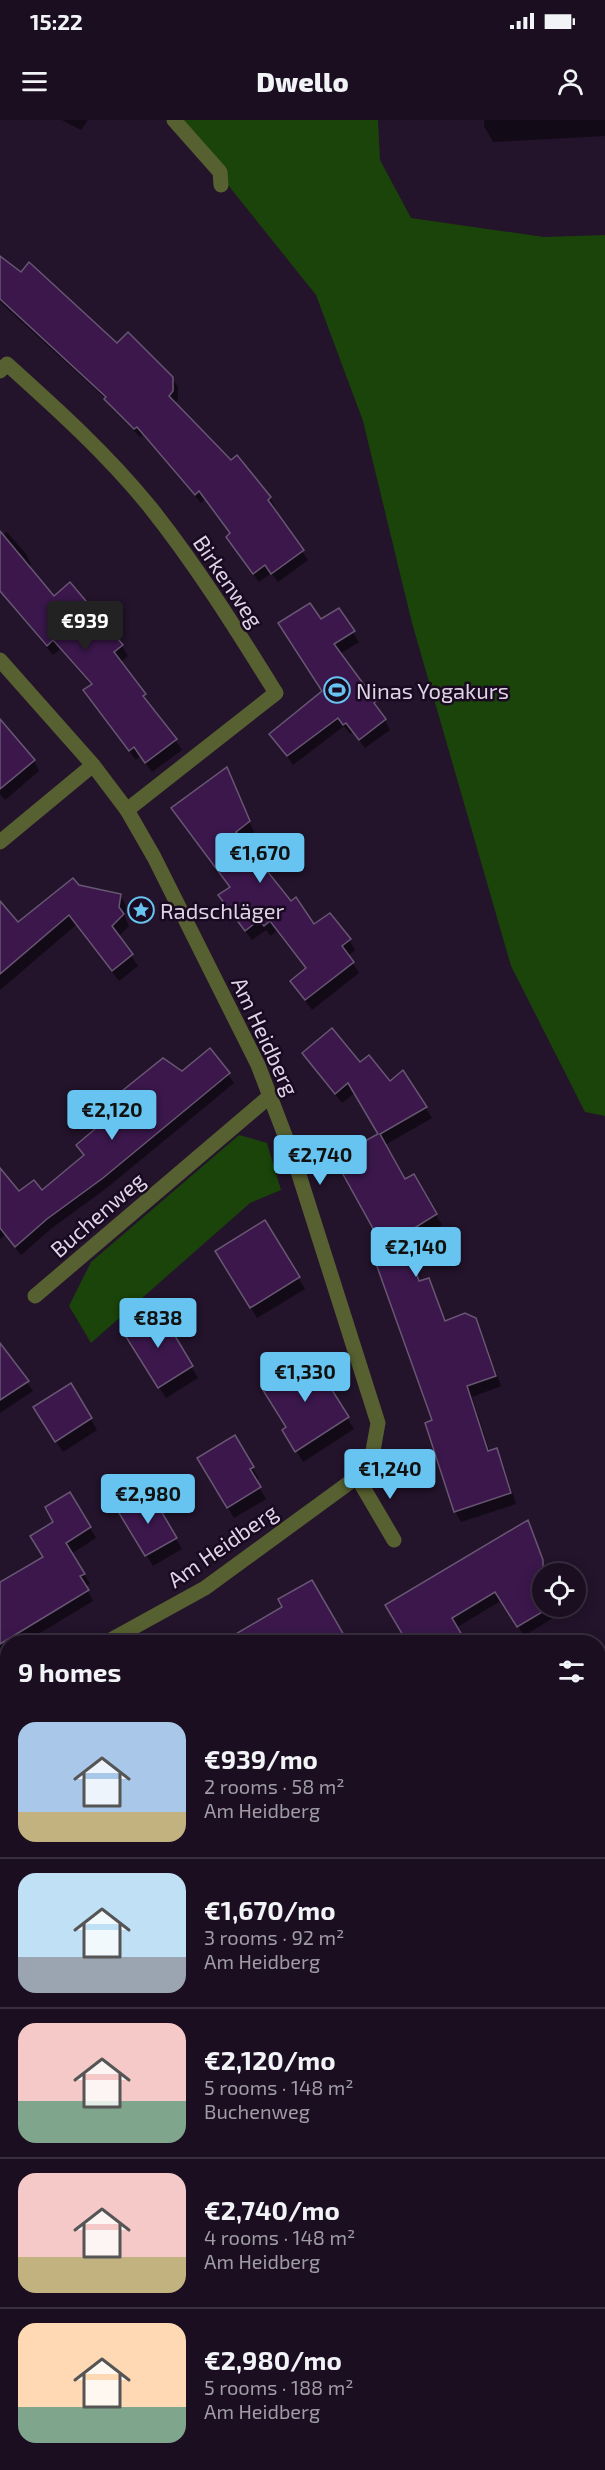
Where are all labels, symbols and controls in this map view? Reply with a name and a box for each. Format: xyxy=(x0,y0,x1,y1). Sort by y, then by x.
text: 15:22 xyxy=(30,8,83,34)
icon: menu xyxy=(18,65,51,98)
text: Dwello xyxy=(256,65,349,97)
icon: person xyxy=(554,65,587,98)
street label: Birkenweg xyxy=(189,530,269,632)
pin: €939 xyxy=(49,601,121,652)
text: €939 xyxy=(61,608,109,632)
sports icon: Ninas Yogakurs xyxy=(322,675,352,705)
place label: Ninas Yogakurs xyxy=(356,677,509,703)
pin: €1,670 xyxy=(211,833,309,884)
text: €1,670 xyxy=(229,840,291,864)
place icon: Radschläger xyxy=(126,895,156,925)
place label: Radschläger xyxy=(160,897,285,923)
street label: Am Heidberg xyxy=(227,973,305,1099)
pin: €2,120 xyxy=(63,1090,161,1141)
text: €2,120 xyxy=(81,1097,143,1121)
pin: €2,740 xyxy=(271,1135,369,1186)
text: €2,740 xyxy=(288,1142,352,1166)
street label: Buchenweg xyxy=(45,1166,149,1262)
pin: €2,140 xyxy=(367,1227,465,1278)
text: €2,140 xyxy=(385,1234,447,1258)
pin: €838 xyxy=(122,1298,194,1349)
text: €838 xyxy=(133,1305,183,1329)
pin: €1,330 xyxy=(256,1352,354,1403)
text: €1,330 xyxy=(274,1359,336,1383)
pin: €1,240 xyxy=(341,1449,439,1500)
text: €1,240 xyxy=(358,1456,422,1480)
pin: €2,980 xyxy=(99,1474,197,1525)
text: €2,980 xyxy=(115,1481,181,1505)
street label: Am Heidberg xyxy=(162,1498,282,1592)
map controls xyxy=(532,1563,586,1617)
button: locate xyxy=(532,1563,586,1617)
icon: filters xyxy=(555,1655,588,1688)
text: 9 homes xyxy=(18,1656,121,1687)
text: €939/mo xyxy=(204,1743,318,1774)
icon: home xyxy=(66,1746,138,1818)
text: 2 rooms · 58 m² xyxy=(204,1774,345,1798)
text: Am Heidberg xyxy=(204,1798,320,1822)
text: €1,670/mo xyxy=(204,1894,335,1925)
icon: home xyxy=(66,1897,138,1969)
text: 3 rooms · 92 m² xyxy=(204,1925,344,1949)
text: Am Heidberg xyxy=(204,1949,320,1973)
text: €2,120/mo xyxy=(204,2044,335,2075)
icon: home xyxy=(66,2047,138,2119)
text: 5 rooms · 148 m² xyxy=(204,2075,354,2099)
text: Buchenweg xyxy=(204,2099,310,2123)
text: €2,740/mo xyxy=(204,2194,340,2225)
icon: home xyxy=(66,2197,138,2269)
text: 4 rooms · 148 m² xyxy=(204,2225,355,2249)
text: Am Heidberg xyxy=(204,2249,320,2273)
text: €2,980/mo xyxy=(204,2344,342,2375)
icon: home xyxy=(66,2347,138,2419)
text: 5 rooms · 188 m² xyxy=(204,2375,353,2399)
text: Am Heidberg xyxy=(204,2399,320,2423)

